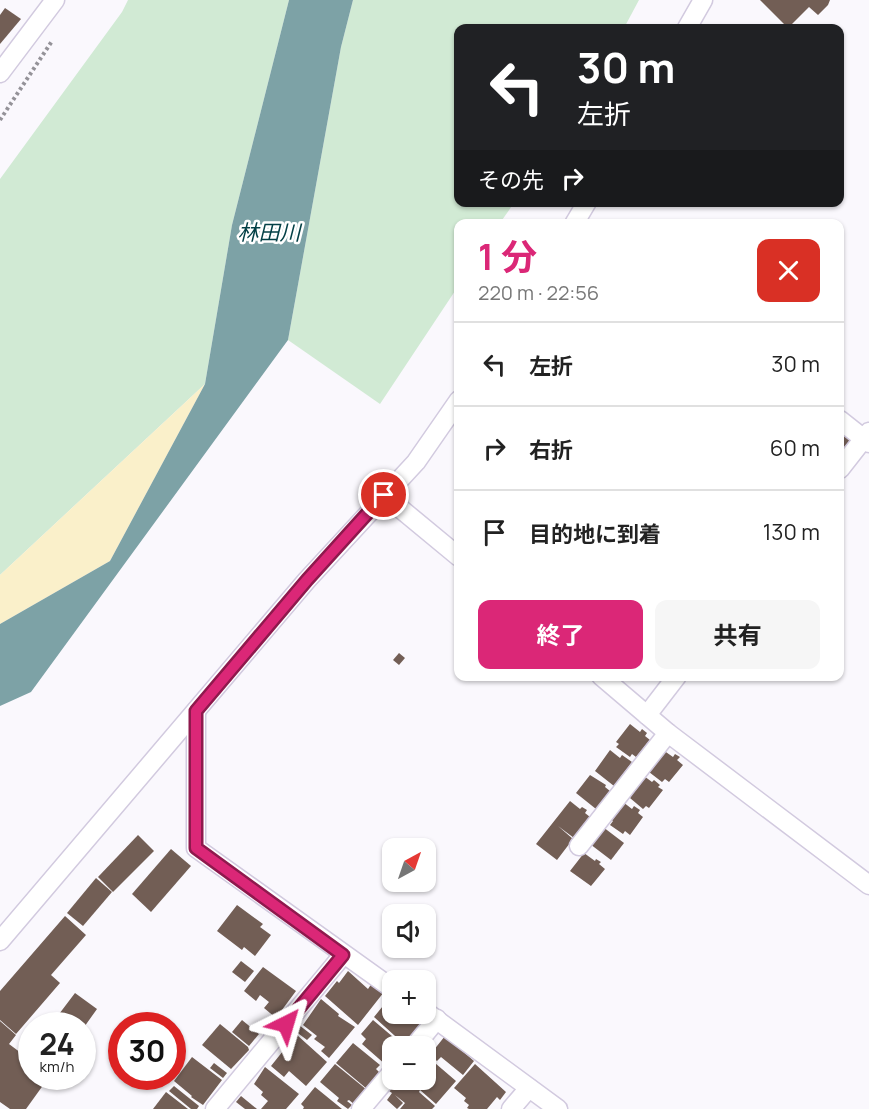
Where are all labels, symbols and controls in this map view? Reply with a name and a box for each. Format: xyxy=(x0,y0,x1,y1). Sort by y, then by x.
text: 30 m xyxy=(577,38,675,96)
icon: left xyxy=(478,48,556,126)
text: 左折 xyxy=(577,95,631,132)
icon: right xyxy=(556,162,589,195)
text: その先 xyxy=(478,165,544,195)
water label: 林田川 xyxy=(238,218,302,246)
text: 1 分 xyxy=(478,232,537,281)
button: close xyxy=(757,239,820,302)
text: 220 m · 22:56 xyxy=(478,279,599,306)
icon: left xyxy=(478,348,511,381)
text: 30 m xyxy=(771,349,820,379)
text: 左折 xyxy=(529,351,573,381)
icon: right xyxy=(478,432,511,465)
text: 60 m xyxy=(770,433,820,463)
text: 右折 xyxy=(529,435,573,465)
pin xyxy=(358,469,409,520)
icon: arrive xyxy=(367,478,400,511)
icon: arrive xyxy=(478,516,511,549)
text: 130 m xyxy=(763,517,820,547)
text: 目的地に到着 xyxy=(529,519,661,549)
button: 終了 xyxy=(478,600,643,669)
button: 共有 xyxy=(655,600,820,669)
north arrow xyxy=(382,838,436,892)
map controls xyxy=(382,838,436,1090)
button: sound xyxy=(382,904,436,958)
button: + xyxy=(382,970,436,1024)
position arrow xyxy=(254,992,318,1056)
speed limit sign: 30 xyxy=(108,1012,186,1090)
text: 24 xyxy=(39,1023,75,1064)
button: − xyxy=(382,1036,436,1090)
text: km/h xyxy=(40,1056,74,1077)

